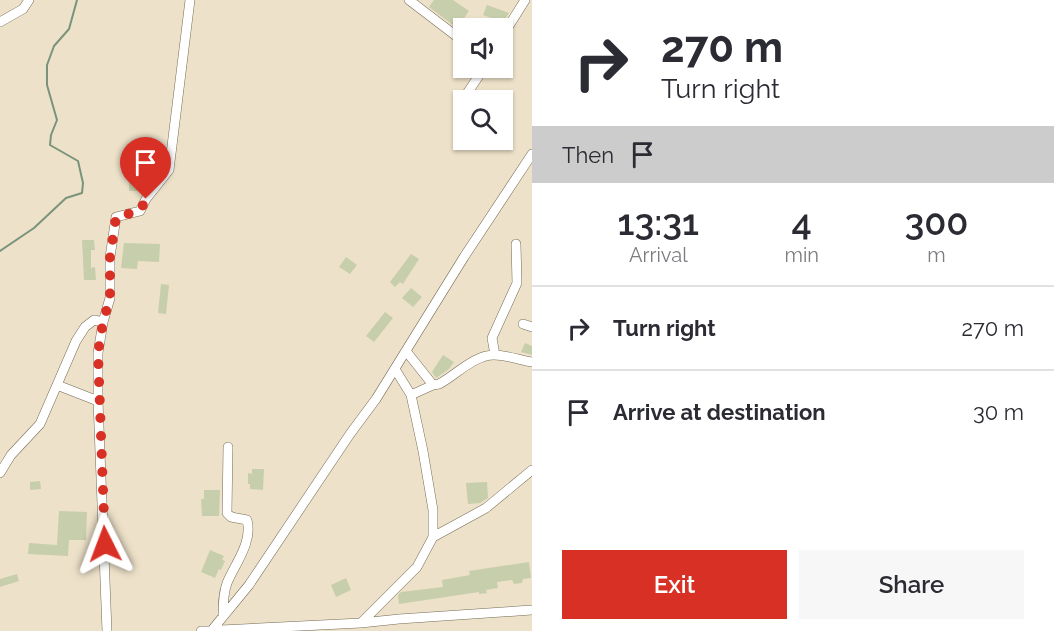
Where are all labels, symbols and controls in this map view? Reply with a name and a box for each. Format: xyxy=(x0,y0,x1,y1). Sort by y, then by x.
map controls xyxy=(453,18,513,150)
button: sound xyxy=(453,18,513,78)
text: 270 m xyxy=(661,23,783,72)
icon: right xyxy=(562,24,640,102)
text: Turn right xyxy=(661,73,780,104)
button: search xyxy=(453,90,513,150)
pin xyxy=(120,137,171,199)
icon: arrive xyxy=(626,138,659,171)
text: Then xyxy=(562,142,614,168)
icon: arrive xyxy=(129,146,162,179)
text: 13:31 xyxy=(618,201,699,243)
text: 4 xyxy=(792,201,812,243)
text: 300 xyxy=(904,201,968,243)
text: Arrival xyxy=(629,243,688,267)
text: min xyxy=(785,243,819,267)
text: m xyxy=(927,243,946,267)
icon: right xyxy=(562,312,595,345)
text: Turn right xyxy=(613,315,716,341)
text: 270 m xyxy=(962,315,1024,341)
icon: arrive xyxy=(562,396,595,429)
text: Arrive at destination xyxy=(613,399,826,425)
text: 30 m xyxy=(973,399,1024,425)
position arrow xyxy=(73,512,137,576)
button: Exit xyxy=(562,550,787,619)
button: Share xyxy=(799,550,1024,619)

